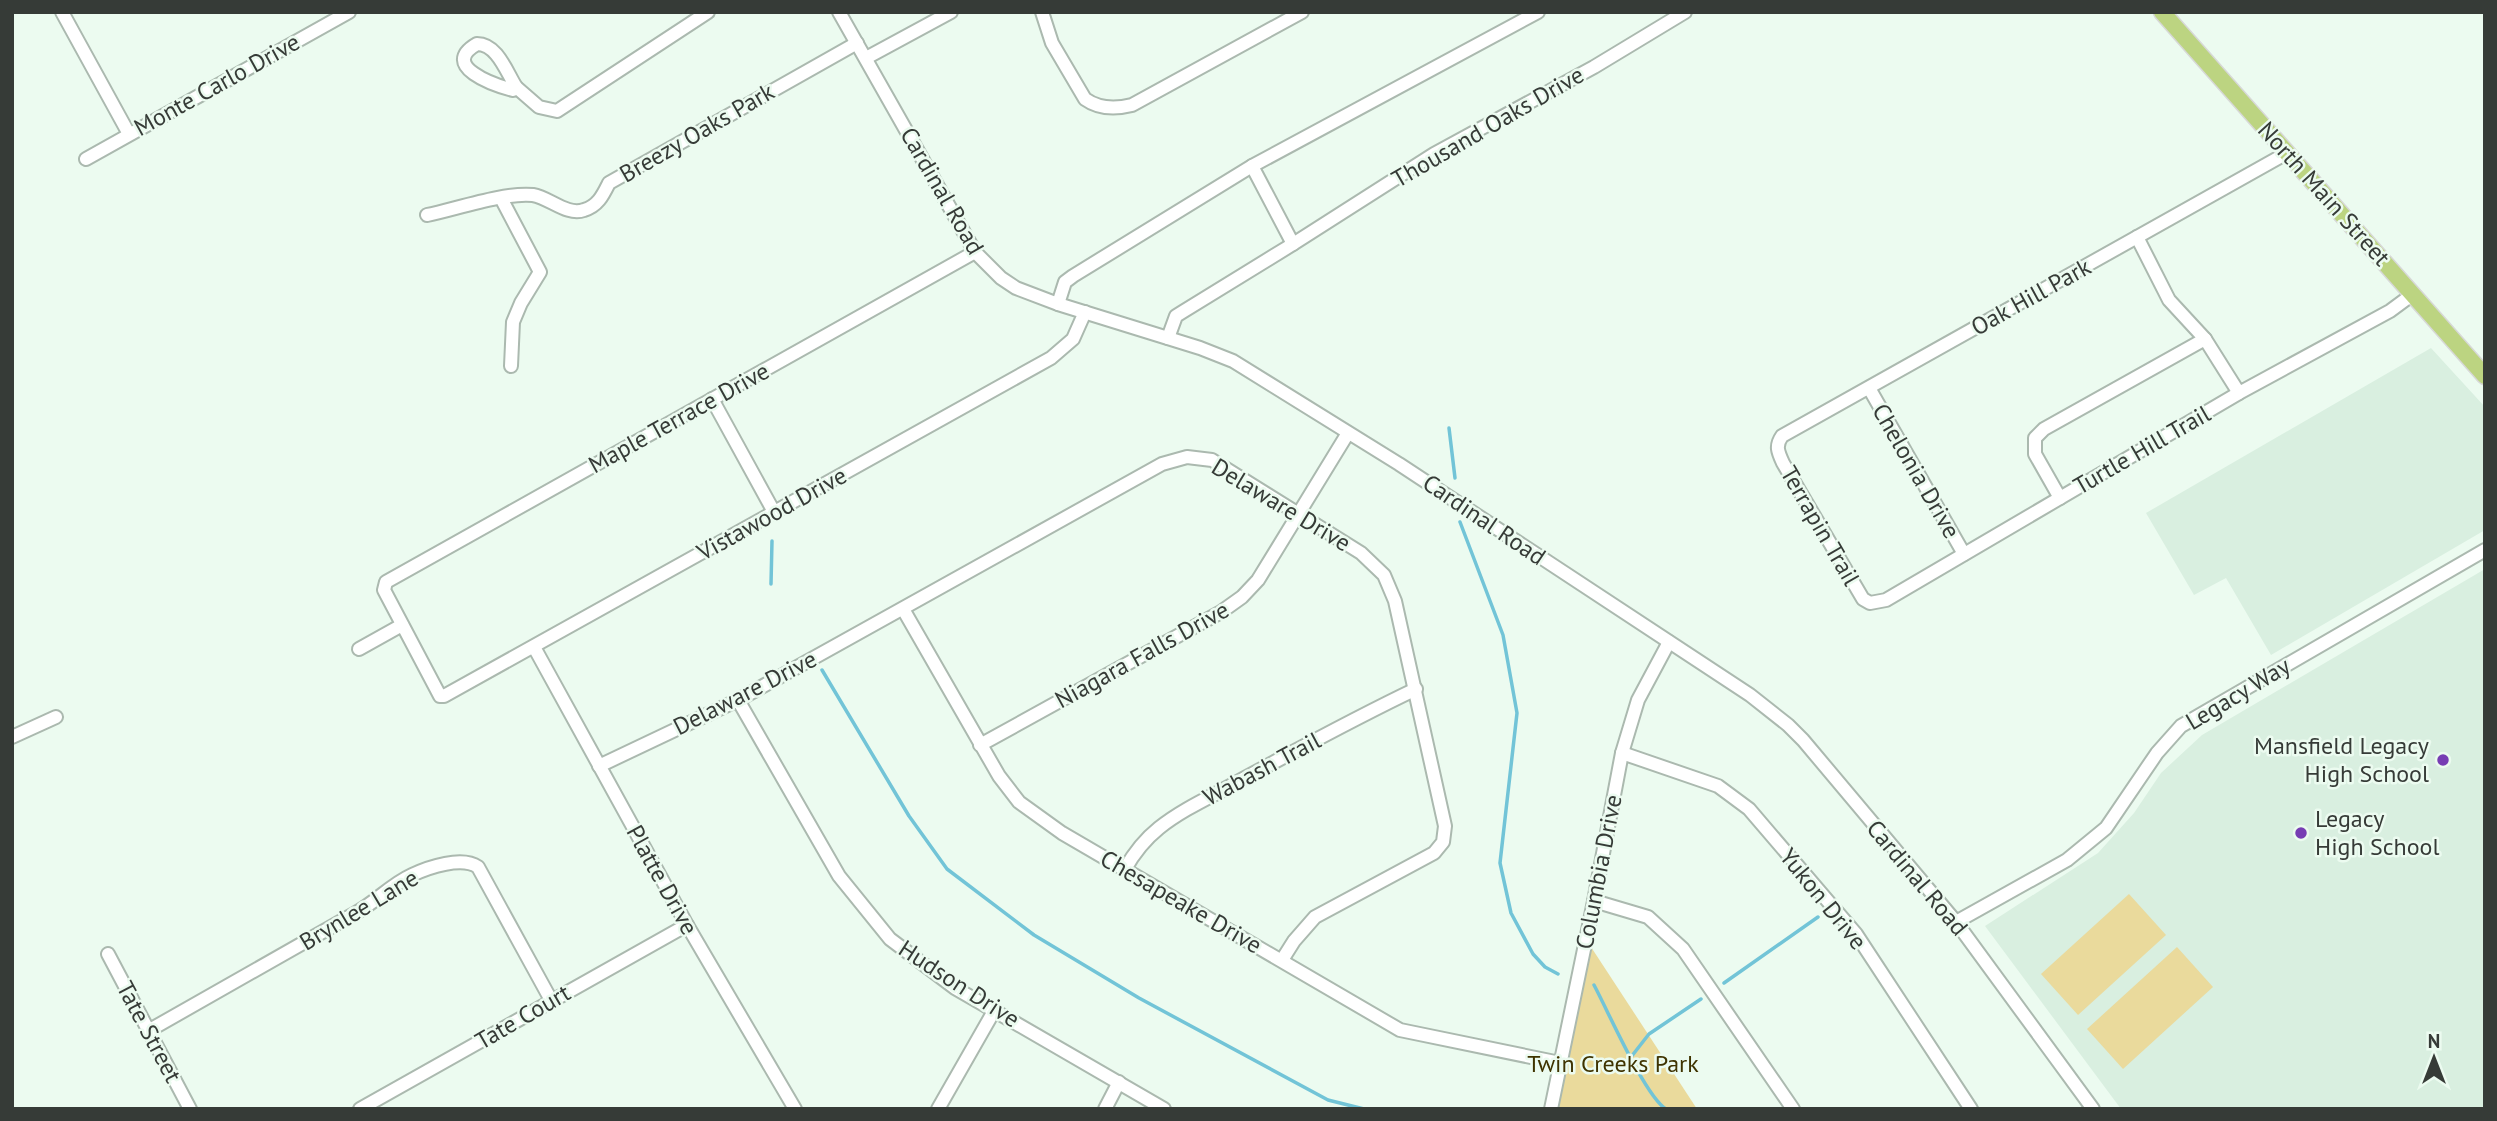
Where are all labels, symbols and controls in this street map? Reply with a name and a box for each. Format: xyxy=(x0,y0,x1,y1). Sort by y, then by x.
street label: Monte Carlo Drive xyxy=(128,26,305,143)
street label: Thousand Oaks Drive xyxy=(1386,59,1589,194)
street label: Breezy Oaks Park xyxy=(614,75,780,189)
street label: North Main Street xyxy=(2251,115,2397,272)
street label: Cardinal Road xyxy=(894,122,991,260)
street label: Oak Hill Park xyxy=(1965,251,2097,342)
street label: Maple Terrace Drive xyxy=(583,355,775,480)
street label: Chelonia Drive xyxy=(1865,398,1967,544)
street label: Turtle Hill Trail xyxy=(2068,398,2216,501)
street label: Delaware Drive xyxy=(1206,451,1356,558)
street label: Vistawood Drive xyxy=(691,460,852,568)
street label: Terrapin Trail xyxy=(1774,460,1867,591)
street label: Cardinal Road xyxy=(1417,467,1552,572)
street label: Niagara Falls Drive xyxy=(1049,594,1234,715)
street label: Delaware Drive xyxy=(668,643,822,742)
street label: Legacy Way xyxy=(2180,650,2296,737)
street label: Wabash Trail xyxy=(1198,725,1326,812)
place label: Mansfield Legacy High School xyxy=(2254,730,2429,789)
marker: Mansfield Legacy High School xyxy=(2435,752,2451,768)
street label: Columbia Drive xyxy=(1568,792,1629,952)
place label: Legacy High School xyxy=(2315,803,2439,862)
street label: Cardinal Road xyxy=(1860,813,1975,942)
street label: Platte Drive xyxy=(620,819,705,940)
marker: Legacy High School xyxy=(2293,825,2309,841)
street label: Yukon Drive xyxy=(1773,842,1874,956)
street label: Chesapeake Drive xyxy=(1095,843,1268,960)
street label: Brynlee Lane xyxy=(294,862,424,957)
street label: Hudson Drive xyxy=(893,933,1026,1034)
street label: Tate Street xyxy=(110,976,189,1088)
street label: Tate Court xyxy=(470,977,576,1056)
north arrow xyxy=(2399,1023,2469,1093)
text: N xyxy=(2428,1029,2440,1053)
park label: Twin Creeks Park xyxy=(1527,1048,1699,1079)

